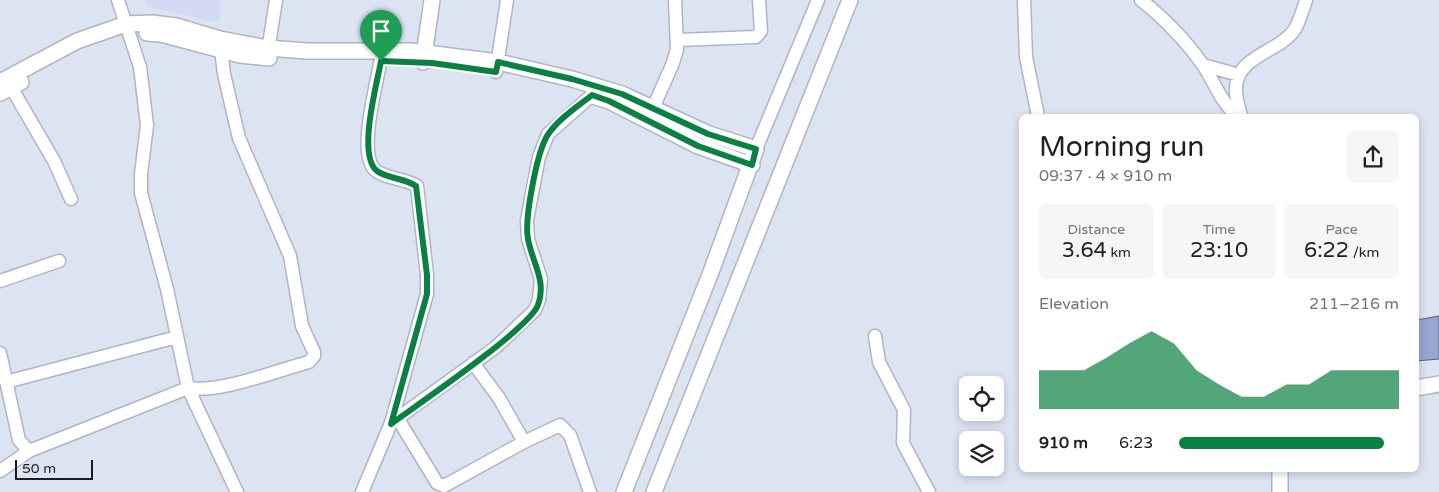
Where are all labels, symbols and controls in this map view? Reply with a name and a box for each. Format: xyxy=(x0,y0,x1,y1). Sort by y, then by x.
pin xyxy=(360,10,402,61)
icon: arrive xyxy=(367,17,395,45)
text: Morning run xyxy=(1039,130,1204,164)
button: share xyxy=(1347,131,1399,183)
text: 09:37 · 4 × 910 m xyxy=(1039,166,1172,186)
text: Distance xyxy=(1068,221,1125,238)
text: Time xyxy=(1203,221,1235,238)
text: Pace xyxy=(1326,221,1358,238)
text: 3.64 xyxy=(1062,238,1107,263)
text: 23:10 xyxy=(1190,238,1248,263)
text: 6:22 xyxy=(1304,238,1349,263)
text: km xyxy=(1107,244,1131,261)
text: /km xyxy=(1349,244,1379,261)
text: Elevation xyxy=(1039,294,1109,314)
text: 211–216 m xyxy=(1309,294,1399,314)
map controls xyxy=(959,376,1004,476)
button: locate xyxy=(959,376,1004,421)
button: layers xyxy=(959,431,1004,476)
text: 910 m xyxy=(1039,433,1088,453)
text: 6:23 xyxy=(1119,433,1153,453)
scale bar xyxy=(15,457,92,480)
text: 50 m xyxy=(22,460,56,477)

